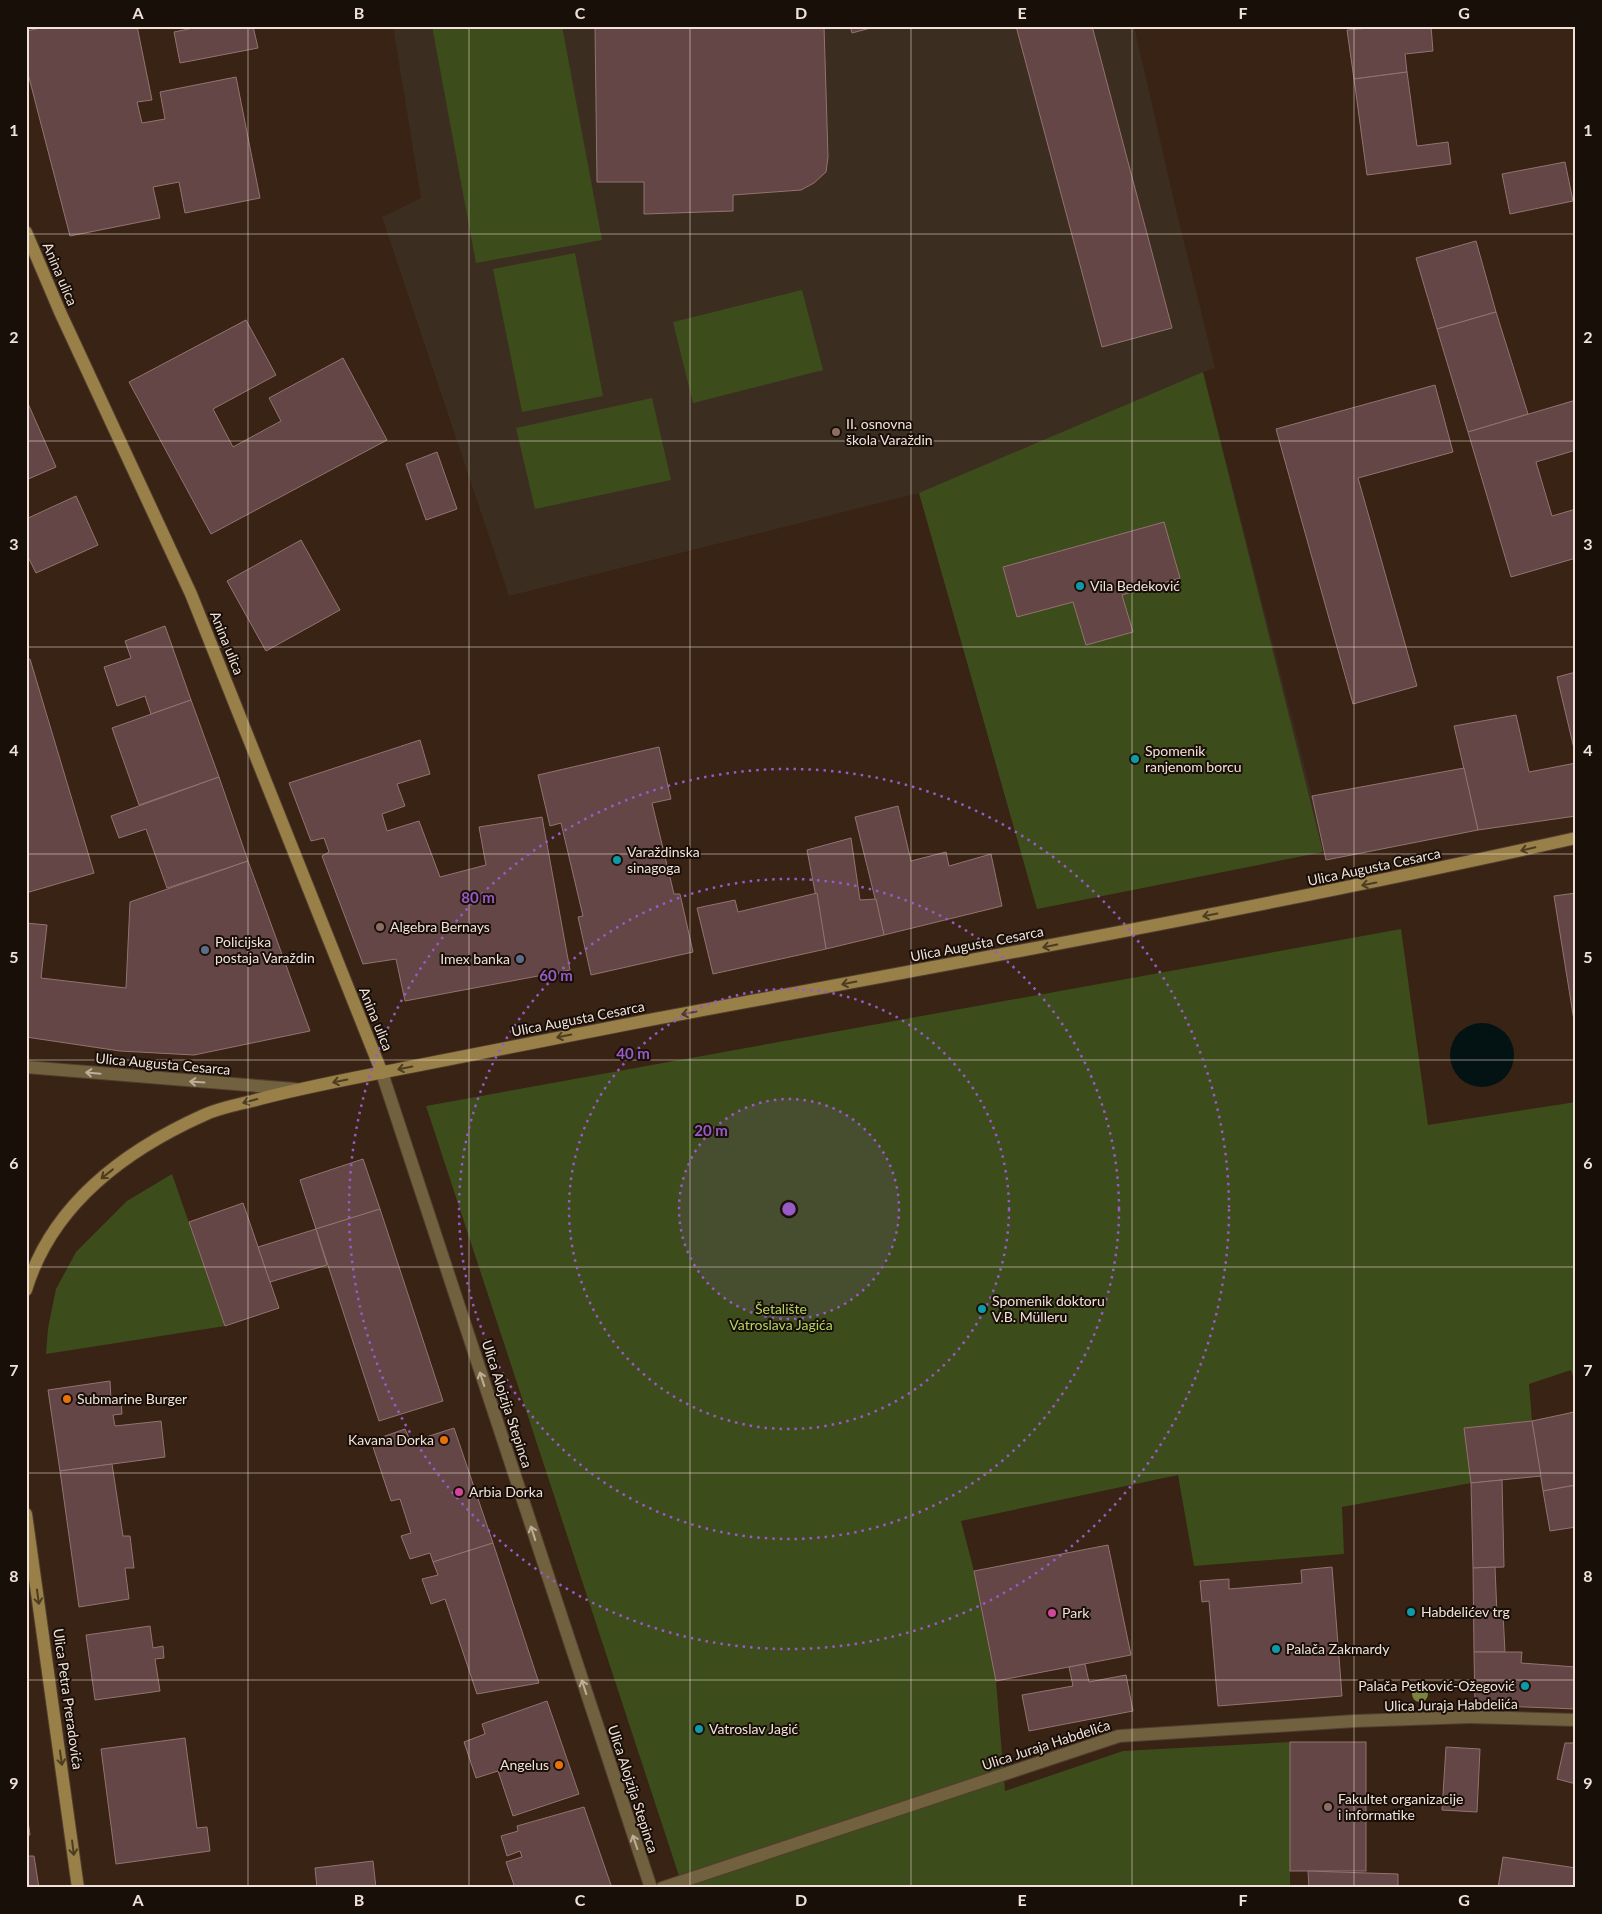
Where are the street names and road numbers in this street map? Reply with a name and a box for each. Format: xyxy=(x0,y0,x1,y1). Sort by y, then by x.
street label: Anina ulica xyxy=(40,240,81,308)
street label: Anina ulica xyxy=(207,609,248,677)
street label: Ulica Augusta Cesarca xyxy=(1306,844,1442,889)
street label: Ulica Augusta Cesarca xyxy=(909,922,1045,965)
street label: Anina ulica xyxy=(356,985,397,1053)
street label: Ulica Augusta Cesarca xyxy=(510,997,646,1040)
street label: Ulica Augusta Cesarca xyxy=(95,1049,231,1078)
street label: Ulica Alojzija Stepinca xyxy=(479,1338,536,1470)
street label: Ulica Petra Preradovića xyxy=(50,1627,87,1771)
street label: Ulica Juraja Habdelića xyxy=(1384,1695,1518,1714)
street label: Ulica Juraja Habdelića xyxy=(980,1716,1112,1773)
street label: Ulica Alojzija Stepinca xyxy=(605,1723,662,1855)

